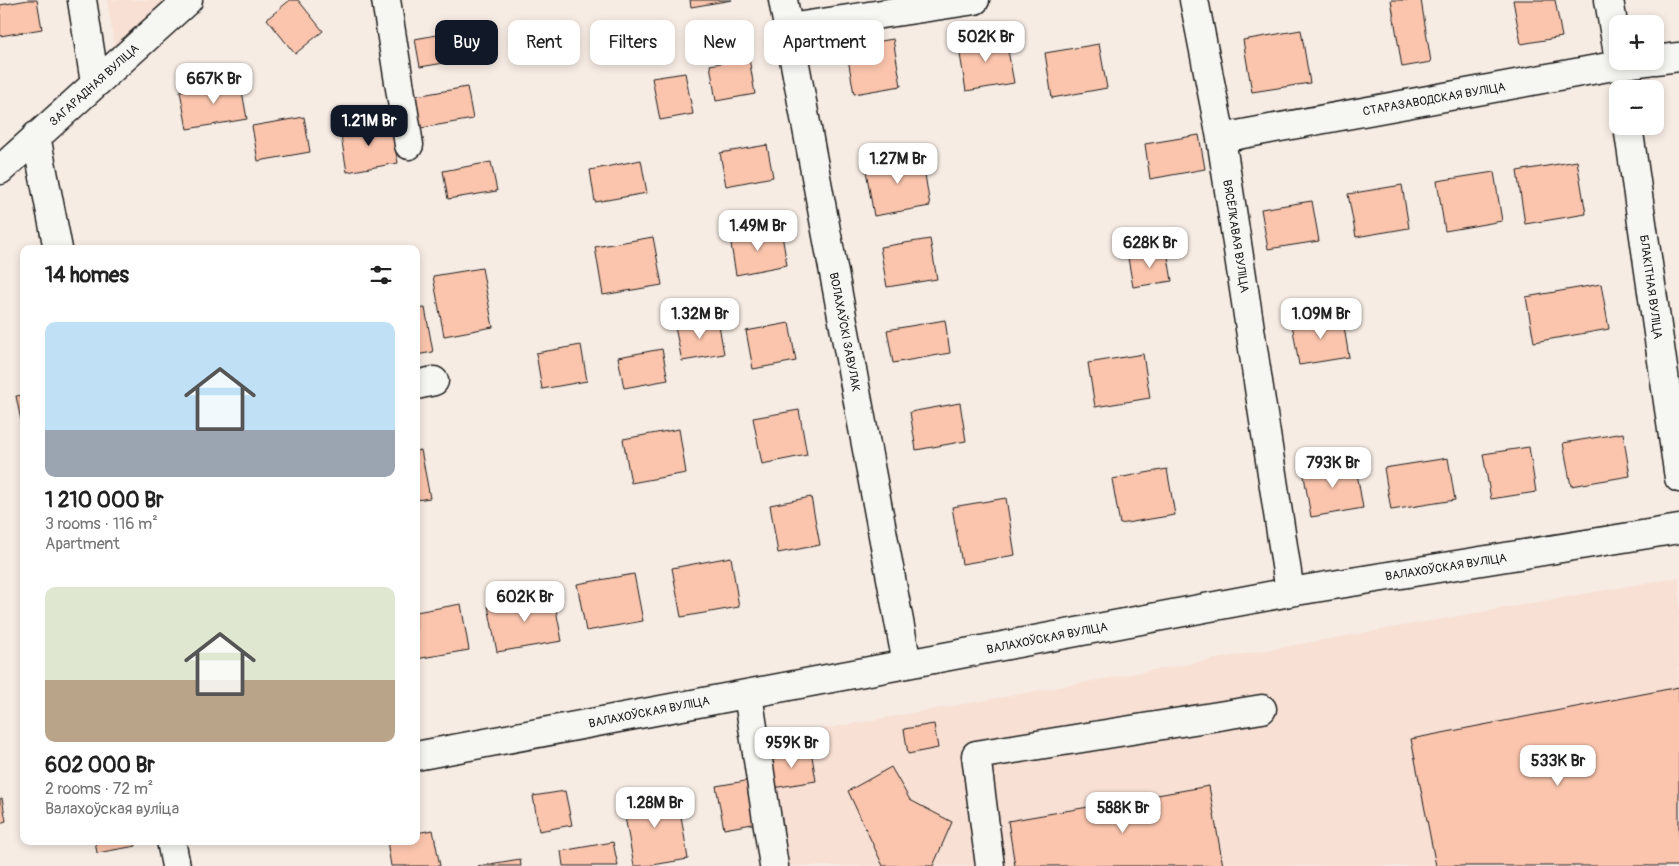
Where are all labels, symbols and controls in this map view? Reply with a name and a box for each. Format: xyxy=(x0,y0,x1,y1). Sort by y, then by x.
map controls xyxy=(1609,15,1664,135)
button: + xyxy=(1609,15,1664,70)
chip: Buy xyxy=(435,20,498,65)
chip: Rent xyxy=(508,20,580,65)
chip: Filters xyxy=(590,20,675,65)
chip: New xyxy=(685,20,754,65)
chip: Apartment xyxy=(764,20,884,65)
pin: 502K Br xyxy=(940,20,1032,63)
text: 502K Br xyxy=(958,27,1014,47)
street label: ЗАГАРАДНАЯ ВУЛІЦА xyxy=(46,41,142,130)
pin: 667K Br xyxy=(168,62,260,105)
text: 667K Br xyxy=(187,69,241,89)
street label: СТАРАЗАВОДСКАЯ ВУЛІЦА xyxy=(1362,80,1507,119)
button: − xyxy=(1609,80,1664,135)
pin: 1.21M Br xyxy=(317,104,421,147)
text: 1.21M Br xyxy=(342,111,396,131)
pin: 1.27M Br xyxy=(846,142,950,185)
text: 1.27M Br xyxy=(870,149,926,169)
street label: ВЯСЁЛКАВАЯ ВУЛІЦА xyxy=(1219,178,1253,294)
pin: 1.49M Br xyxy=(706,210,810,252)
text: 1.49M Br xyxy=(729,216,787,236)
pin: 628K Br xyxy=(1104,226,1196,269)
text: 628K Br xyxy=(1123,233,1177,253)
street label: БЛАКІТНАЯ ВУЛІЦА xyxy=(1636,234,1665,340)
icon: filters xyxy=(367,261,395,289)
text: 14 homes xyxy=(45,262,129,289)
street label: ВОЛАХАЎСКІ ЗАВУЛАК xyxy=(826,271,864,393)
pin: 1.32M Br xyxy=(648,298,752,340)
pin: 1.09M Br xyxy=(1269,298,1373,340)
text: 1.32M Br xyxy=(671,304,729,324)
text: 1.09M Br xyxy=(1292,304,1350,324)
icon: home xyxy=(175,354,265,444)
pin: 793K Br xyxy=(1287,446,1379,489)
text: 793K Br xyxy=(1306,453,1360,473)
text: 1 210 000 Br xyxy=(45,487,164,514)
text: 3 rooms · 116 m² xyxy=(45,514,158,534)
text: Apartment xyxy=(45,534,120,554)
street label: ВАЛАХОЎСКАЯ ВУЛІЦА xyxy=(1384,549,1508,585)
pin: 602K Br xyxy=(479,580,571,623)
text: 602K Br xyxy=(496,587,554,607)
street label: ВАЛАХОЎСКАЯ ВУЛІЦА xyxy=(985,618,1109,658)
icon: home xyxy=(175,619,265,709)
street label: ВАЛАХОЎСКАЯ ВУЛІЦА xyxy=(587,692,711,732)
pin: 959K Br xyxy=(746,726,838,769)
text: 959K Br xyxy=(765,733,819,753)
pin: 533K Br xyxy=(1512,744,1604,787)
text: 533K Br xyxy=(1531,751,1585,771)
text: 602 000 Br xyxy=(45,752,155,779)
text: 2 rooms · 72 m² xyxy=(45,779,153,799)
pin: 1.28M Br xyxy=(603,786,707,829)
pin: 588K Br xyxy=(1077,792,1169,834)
text: 1.28M Br xyxy=(627,793,683,813)
text: 588K Br xyxy=(1097,798,1149,818)
text: Валахоўская вуліца xyxy=(45,799,179,819)

